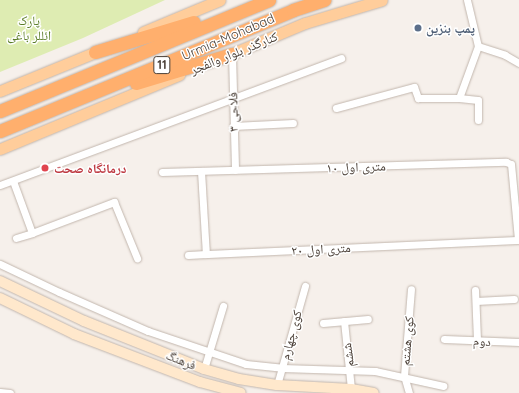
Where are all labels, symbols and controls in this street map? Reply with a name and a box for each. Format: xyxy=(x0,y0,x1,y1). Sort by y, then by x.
street label: Urmia-Mohabad xyxy=(179,10,277,64)
park label: پارک ائللر باغی xyxy=(7,13,51,44)
place label: پمپ بنزین xyxy=(426,20,475,36)
marker: پمپ بنزین xyxy=(413,23,423,33)
street label: کنارگذر بلوار والفجر xyxy=(188,28,280,78)
road number: 11 xyxy=(153,55,171,75)
street label: فلاحی ۳ xyxy=(225,92,241,132)
street label: ۱۰ متری اول xyxy=(326,158,386,176)
place label: درمانگاه صحت xyxy=(54,160,127,176)
marker: درمانگاه صحت xyxy=(39,162,51,174)
street label: ۲۰ متری اول xyxy=(291,240,351,258)
street label: کوی چهارم xyxy=(277,308,305,362)
street label: کوی هشتم xyxy=(397,316,417,366)
street label: دوم xyxy=(473,333,491,349)
street label: ششم xyxy=(339,342,357,368)
street label: فرهنگ xyxy=(164,347,198,373)

